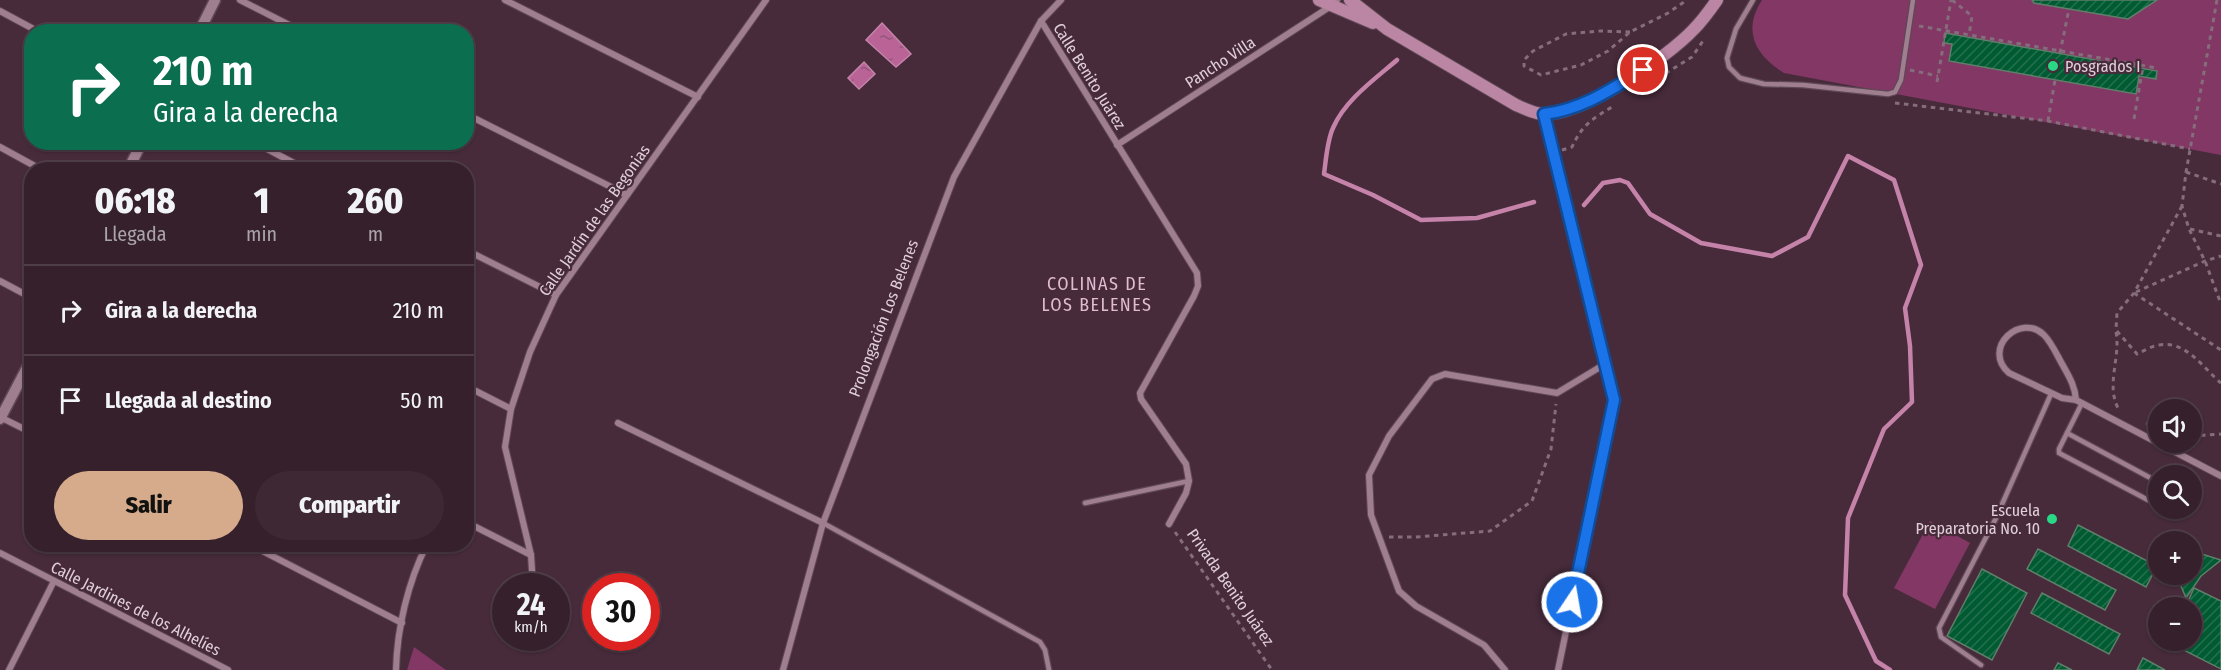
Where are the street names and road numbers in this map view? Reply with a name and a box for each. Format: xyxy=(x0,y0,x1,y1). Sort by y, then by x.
street label: Calle Benito Juárez xyxy=(1049,20,1130,133)
street label: Pancho Villa xyxy=(1182,33,1259,92)
street label: Calle Jardín de las Begonias xyxy=(535,141,654,299)
street label: Prolongación Los Belenes xyxy=(845,237,922,399)
street label: Privada Benito Juárez xyxy=(1183,525,1278,650)
street label: Calle Jardines de los Alhelíes xyxy=(48,557,224,660)

